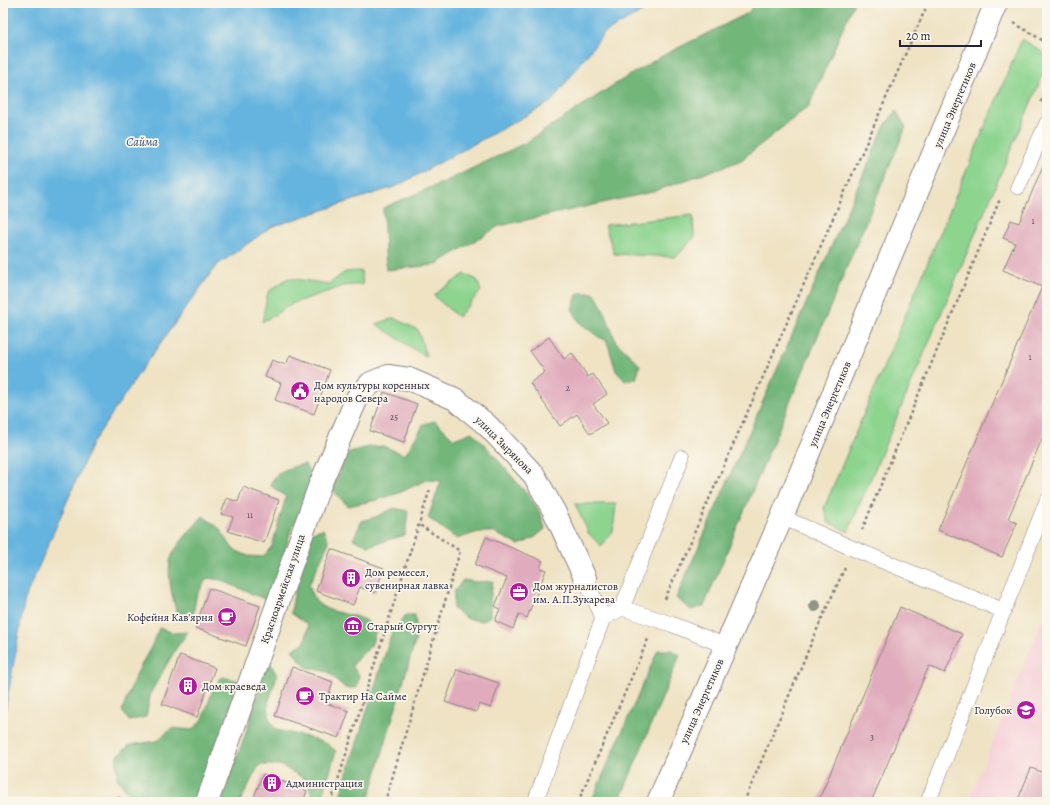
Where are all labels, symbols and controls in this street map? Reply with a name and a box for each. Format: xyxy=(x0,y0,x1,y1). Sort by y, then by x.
scale bar xyxy=(900,22,981,48)
text: 20 m xyxy=(906,28,930,44)
street label: улица Энергетиков xyxy=(930,60,980,151)
water label: Сайма xyxy=(126,134,158,150)
house number: 1 xyxy=(1031,215,1035,227)
house number: 1 xyxy=(1028,351,1032,363)
street label: улица Энергетиков xyxy=(805,359,855,450)
place label: Дом культуры коренных народов Севера xyxy=(314,378,430,406)
public building icon: Дом культуры коренных народов Севера xyxy=(289,380,311,402)
house number: 2 xyxy=(566,382,571,394)
house number: 25 xyxy=(390,411,398,423)
street label: улица Зырянова xyxy=(471,412,537,478)
house number: 11 xyxy=(247,509,253,521)
street label: Красноармейская улица xyxy=(257,531,309,646)
place label: Дом ремесел, сувенирная лавка xyxy=(365,565,450,593)
building icon: Дом ремесел, сувенирная лавка xyxy=(340,567,362,589)
place label: Дом журналистов им. А.П.Зукарева xyxy=(533,579,618,607)
office icon: Дом журналистов им. А.П.Зукарева xyxy=(508,581,530,603)
cafe icon: Кофейня Кав'ярня xyxy=(216,606,238,628)
place label: Кофейня Кав'ярня xyxy=(127,610,213,625)
museum icon: Старый Сургут xyxy=(342,615,364,637)
place label: Старый Сургут xyxy=(367,619,438,634)
street label: улица Энергетиков xyxy=(676,656,727,747)
building icon: Дом краеведа xyxy=(177,675,199,697)
place label: Дом краеведа xyxy=(202,679,267,694)
cafe icon: Трактир На Сайме xyxy=(294,685,316,707)
place label: Трактир На Сайме xyxy=(319,689,407,704)
school or university icon: Голубок xyxy=(1015,699,1037,721)
place label: Голубок xyxy=(974,703,1012,718)
house number: 3 xyxy=(870,731,874,743)
building icon: Администрация xyxy=(261,772,283,794)
place label: Администрация xyxy=(285,776,363,791)

